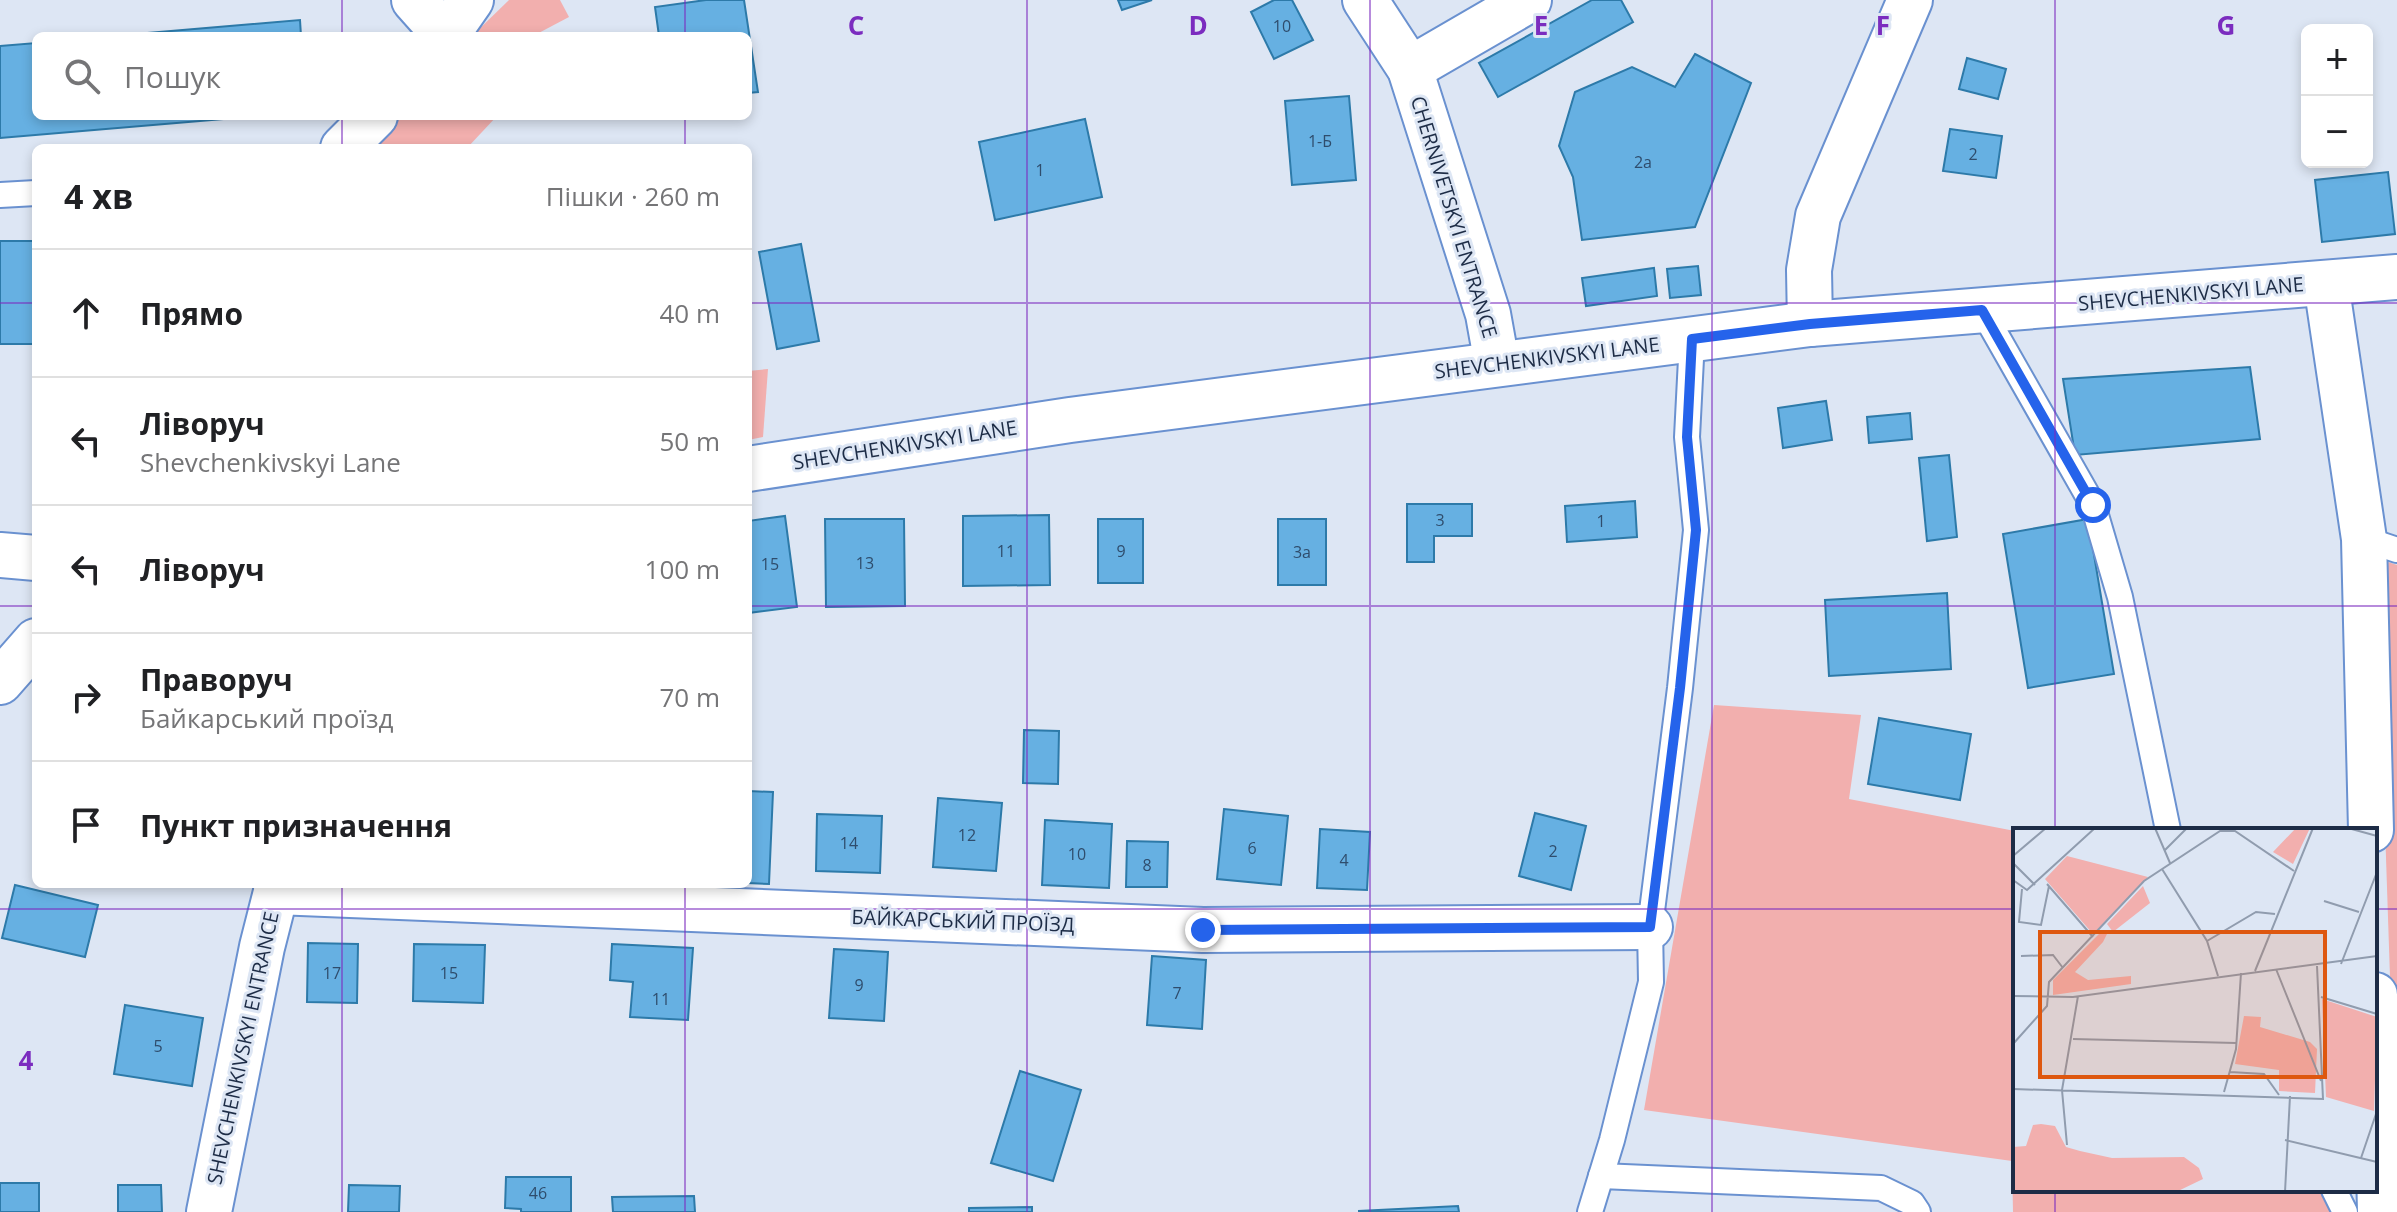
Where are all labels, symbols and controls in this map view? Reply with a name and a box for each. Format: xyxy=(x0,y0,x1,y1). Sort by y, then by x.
text: C xyxy=(848,7,864,43)
text: D xyxy=(1188,7,1208,43)
text: E xyxy=(1534,7,1548,43)
text: F xyxy=(1876,7,1890,43)
text: G xyxy=(2217,7,2235,43)
house number: 10 xyxy=(1273,15,1291,37)
map controls xyxy=(2301,24,2373,168)
button: + xyxy=(2301,24,2373,96)
search box xyxy=(32,32,752,120)
icon: search xyxy=(60,54,104,98)
text: Пошук xyxy=(124,56,221,97)
street label: CHERNIVETSKYI ENTRANCE xyxy=(1405,93,1504,341)
button: − xyxy=(2301,96,2373,168)
house number: 1-Б xyxy=(1308,130,1332,152)
house number: 2 xyxy=(1968,143,1978,165)
house number: 2а xyxy=(1634,151,1652,173)
house number: 1 xyxy=(1035,159,1045,181)
text: 4 хв xyxy=(64,173,133,219)
text: Пішки · 260 m xyxy=(546,178,720,214)
street label: SHEVCHENKIVSKYI LANE xyxy=(2077,270,2305,317)
icon: ahead xyxy=(64,291,108,335)
text: Прямо xyxy=(140,293,243,334)
text: 40 m xyxy=(659,295,720,331)
street label: SHEVCHENKIVSKYI LANE xyxy=(1433,330,1661,385)
text: Ліворуч xyxy=(140,403,265,444)
street label: SHEVCHENKIVSKYI LANE xyxy=(791,413,1019,476)
icon: left xyxy=(64,419,108,463)
text: 50 m xyxy=(659,423,720,459)
text: Shevchenkivskyi Lane xyxy=(140,444,401,480)
route start xyxy=(2075,487,2111,523)
house number: 3 xyxy=(1435,509,1445,531)
house number: 1 xyxy=(1596,510,1606,532)
house number: 11 xyxy=(997,540,1015,562)
house number: 9 xyxy=(1116,540,1126,562)
house number: 3а xyxy=(1293,541,1311,563)
icon: left xyxy=(64,547,108,591)
text: Ліворуч xyxy=(140,549,265,590)
text: 100 m xyxy=(645,551,720,587)
house number: 13 xyxy=(856,552,874,574)
house number: 15 xyxy=(761,553,779,575)
text: Праворуч xyxy=(140,659,293,700)
icon: right xyxy=(64,675,108,719)
text: 70 m xyxy=(659,679,720,715)
text: Байкарський проїзд xyxy=(140,700,393,736)
icon: arrive xyxy=(64,803,108,847)
text: Пункт призначення xyxy=(140,805,452,846)
house number: 12 xyxy=(958,824,976,846)
inset map xyxy=(2013,828,2377,1192)
house number: 14 xyxy=(840,832,858,854)
house number: 6 xyxy=(1247,837,1257,859)
house number: 2 xyxy=(1548,840,1558,862)
house number: 10 xyxy=(1068,843,1086,865)
house number: 4 xyxy=(1339,849,1349,871)
house number: 8 xyxy=(1142,854,1152,876)
street label: БАЙКАРСЬКИЙ ПРОЇЗД xyxy=(851,903,1075,938)
street label: SHEVCHENKIVSKYI ENTRANCE xyxy=(200,909,285,1187)
route end xyxy=(1185,912,1221,948)
house number: 17 xyxy=(323,962,341,984)
house number: 15 xyxy=(440,962,458,984)
house number: 9 xyxy=(854,974,864,996)
house number: 7 xyxy=(1172,982,1182,1004)
house number: 11 xyxy=(652,988,670,1010)
house number: 5 xyxy=(153,1035,163,1057)
text: 4 xyxy=(19,1042,34,1078)
house number: 46 xyxy=(529,1182,547,1204)

